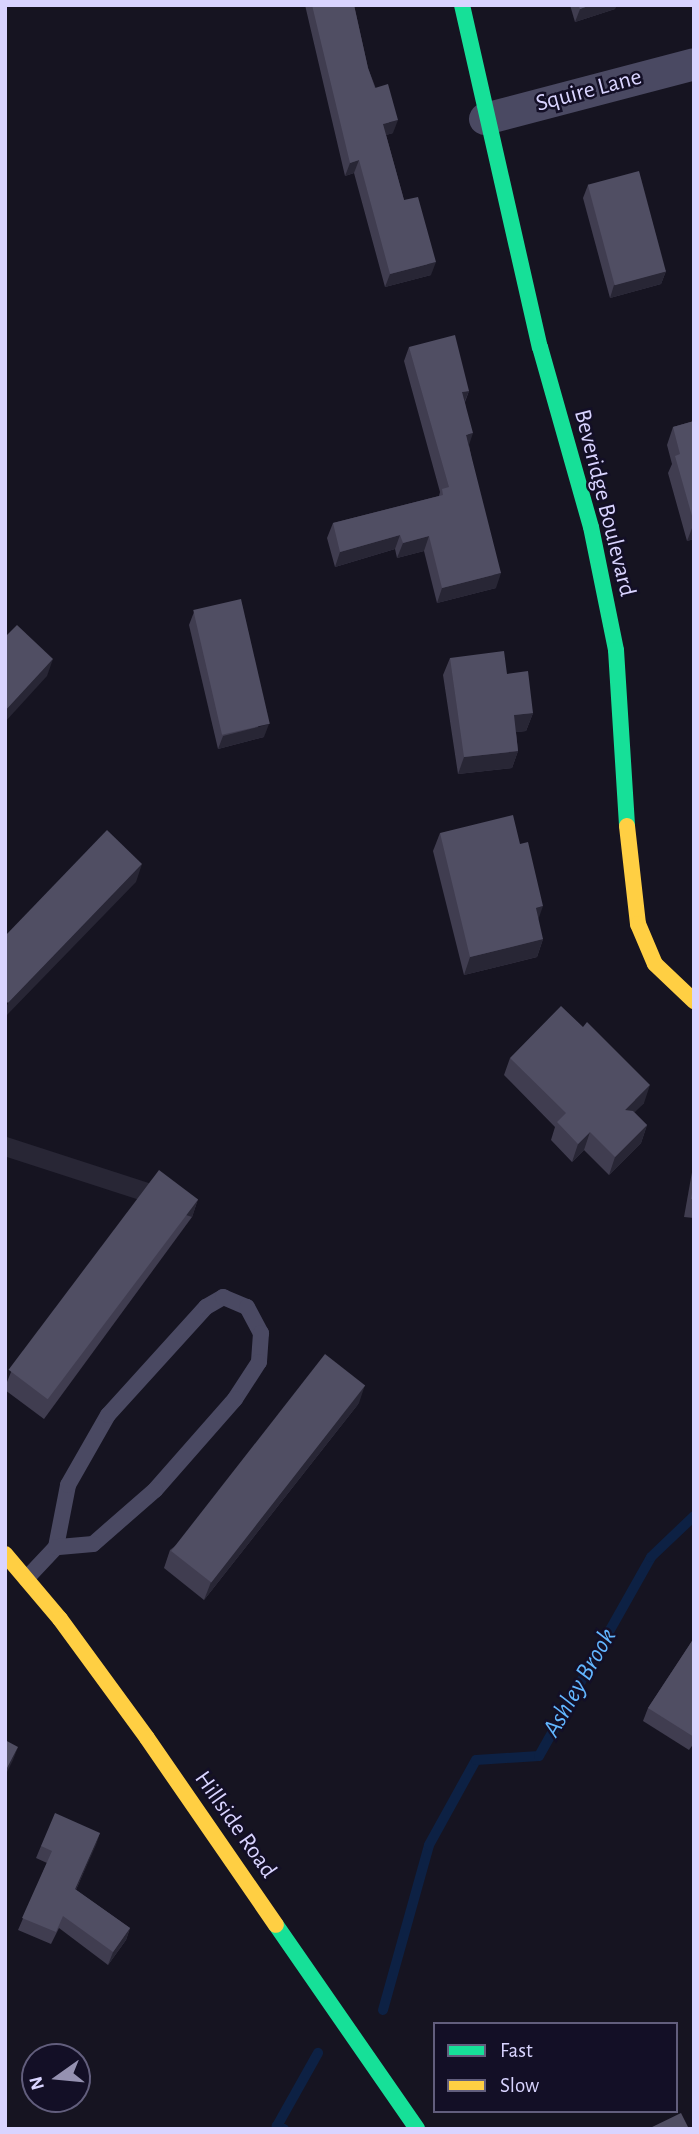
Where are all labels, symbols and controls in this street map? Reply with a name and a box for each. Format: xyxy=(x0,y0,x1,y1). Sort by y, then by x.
street label: Squire Lane xyxy=(533,63,645,119)
street label: Beveridge Boulevard xyxy=(567,406,641,600)
water label: Ashley Brook xyxy=(536,1623,624,1743)
street label: Hillside Road xyxy=(188,1766,282,1884)
legend xyxy=(433,2022,678,2113)
text: Fast xyxy=(500,2040,533,2061)
north arrow xyxy=(21,2043,91,2113)
text: N xyxy=(26,2074,48,2092)
text: Slow xyxy=(500,2075,539,2096)

